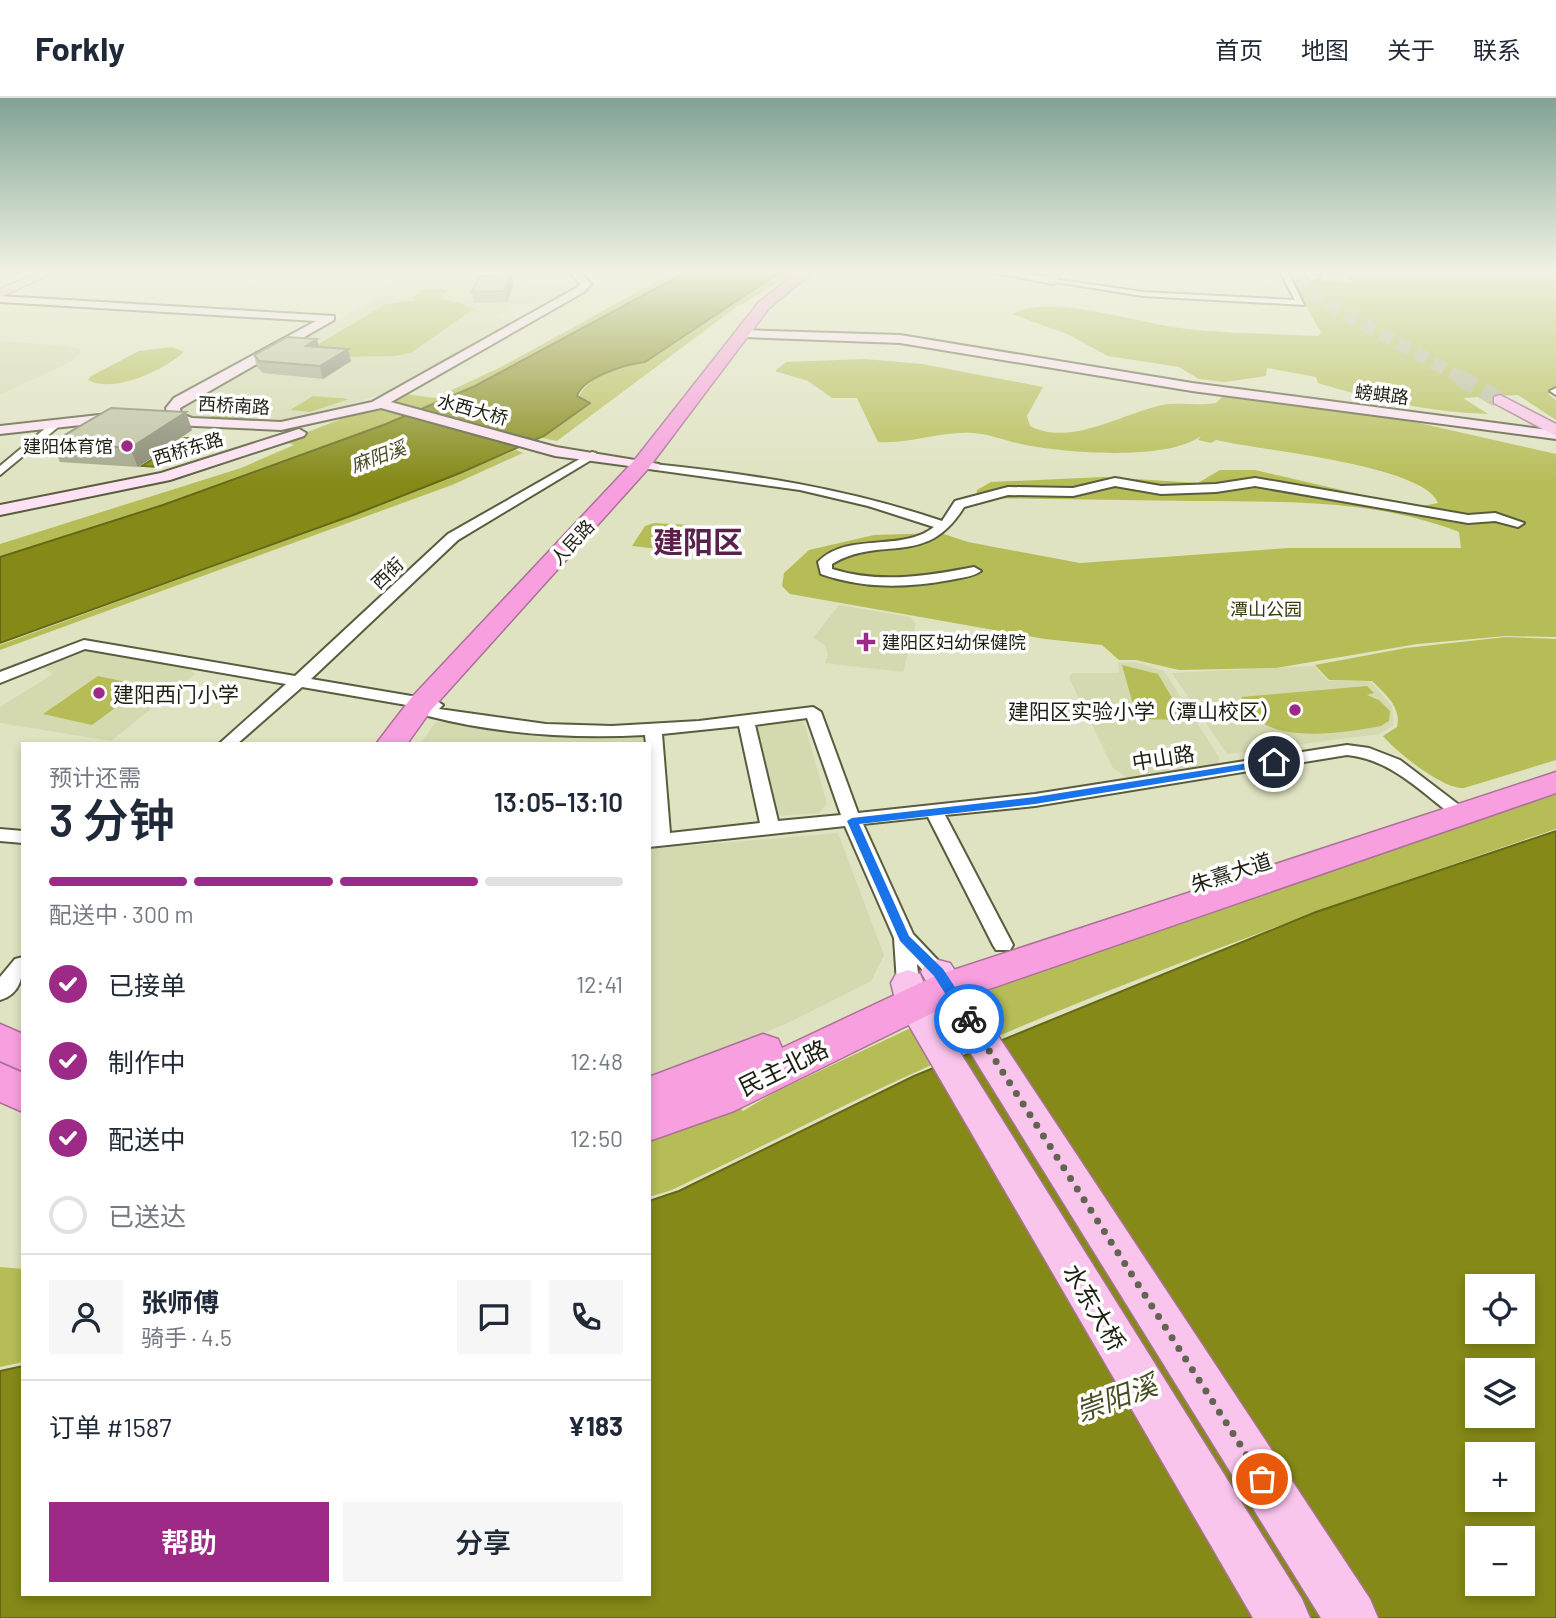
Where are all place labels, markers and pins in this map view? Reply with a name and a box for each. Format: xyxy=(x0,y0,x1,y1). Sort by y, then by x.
place label: 建阳体育馆 xyxy=(23,435,113,457)
marker: 建阳体育馆 xyxy=(119,438,135,454)
place label: 建阳区妇幼保健院 xyxy=(882,631,1026,653)
marker: 建阳区妇幼保健院 xyxy=(856,632,876,652)
place label: 建阳西门小学 xyxy=(113,681,239,706)
marker: 建阳西门小学 xyxy=(91,685,107,701)
place label: 建阳区实验小学（潭山校区） xyxy=(1008,698,1281,723)
marker: 建阳区实验小学（潭山校区） xyxy=(1287,702,1303,718)
pin xyxy=(1244,732,1304,792)
pin xyxy=(1232,1449,1292,1509)

